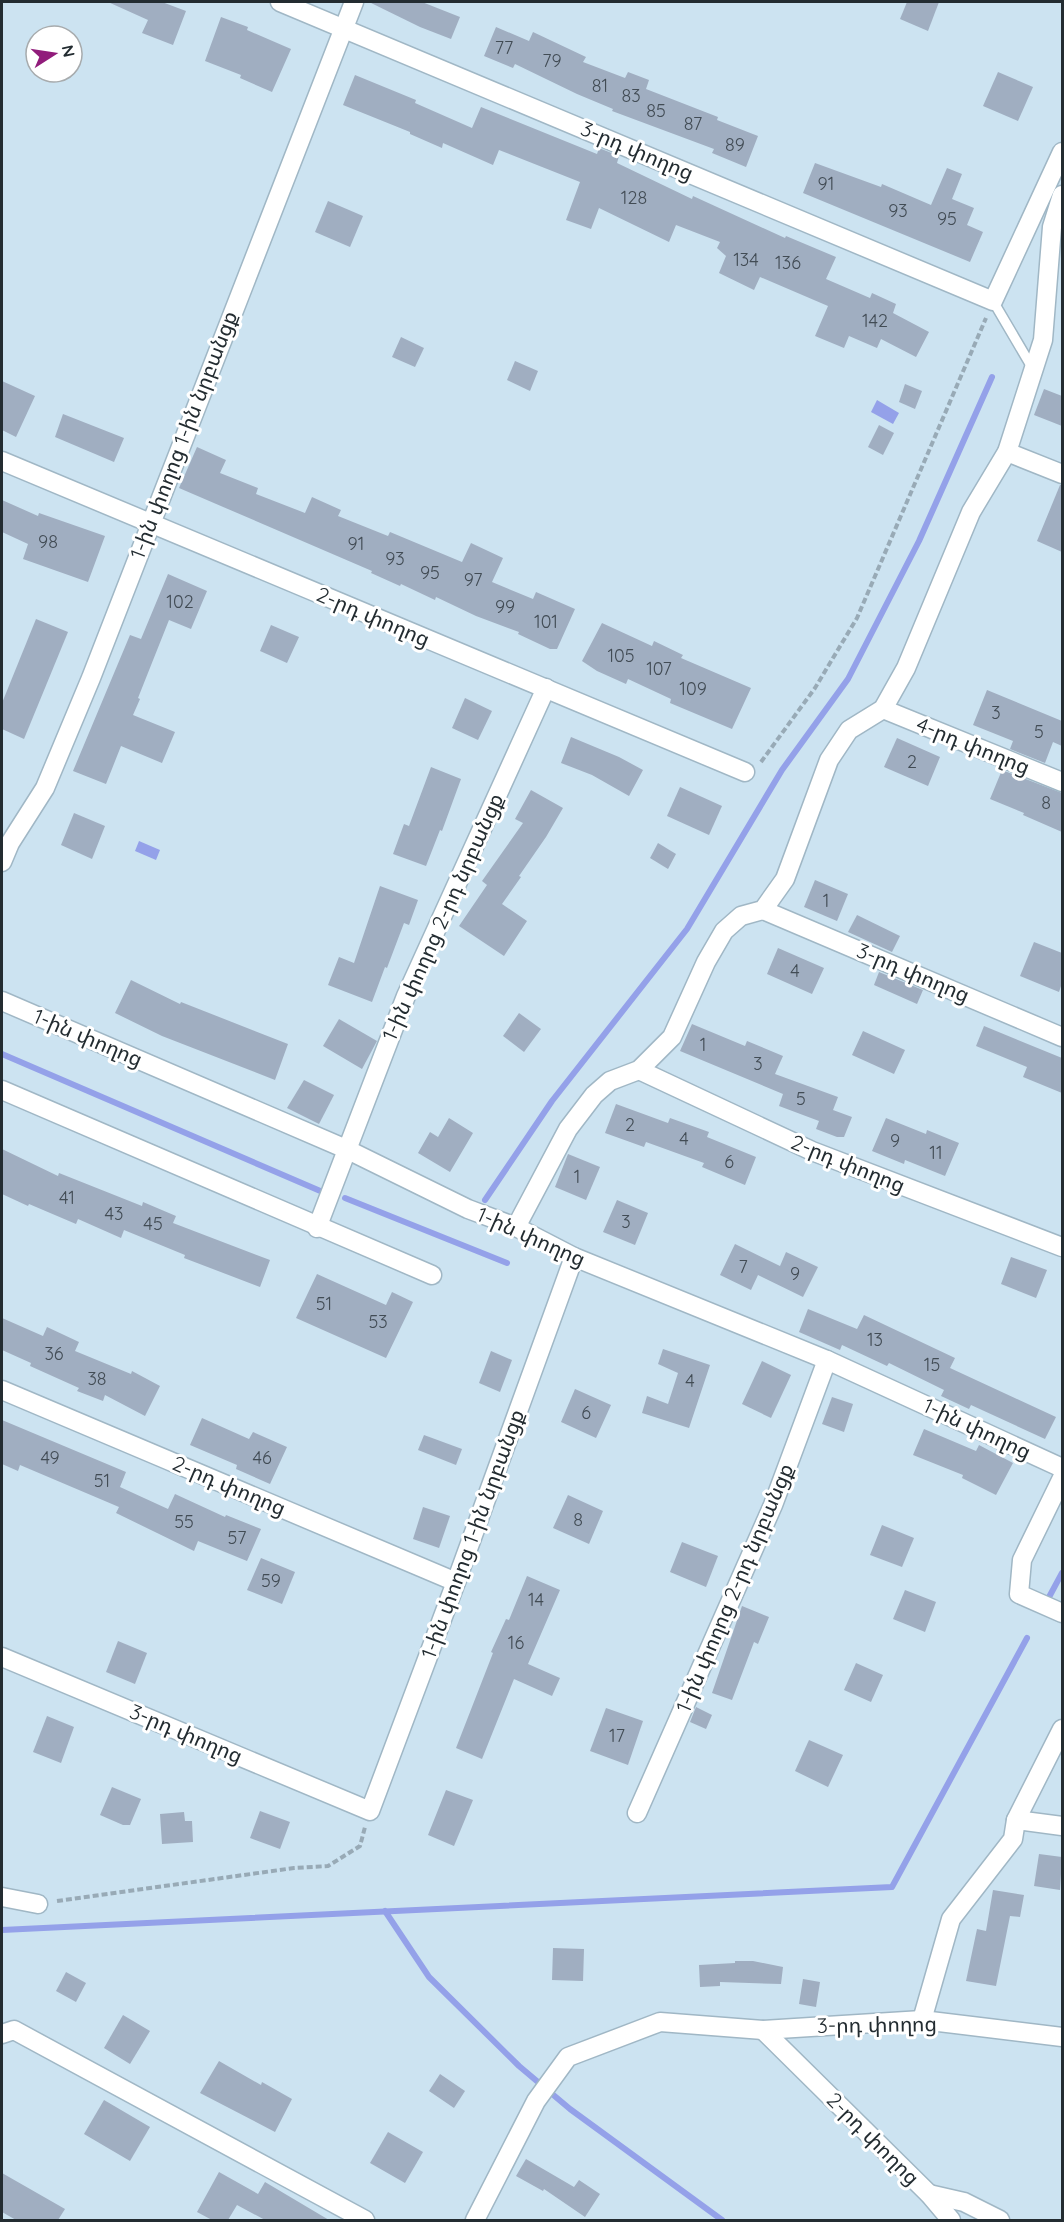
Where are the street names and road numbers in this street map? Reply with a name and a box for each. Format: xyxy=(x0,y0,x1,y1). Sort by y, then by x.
street label: 3-րդ փողոց xyxy=(577,115,698,186)
street label: 1-ին փողոց 1-ին նրբանցք xyxy=(124,307,242,562)
street label: 2-րդ փողոց xyxy=(313,581,434,652)
street label: 4-րդ փողոց xyxy=(913,710,1034,780)
street label: 1-ին փողոց 2-րդ նրբանցք xyxy=(376,789,508,1044)
street label: 3-րդ փողոց xyxy=(853,937,974,1008)
street label: 1-ին փողոց xyxy=(30,1002,147,1072)
street label: 2-րդ փողոց xyxy=(787,1128,909,1198)
street label: 1-ին փողոց xyxy=(473,1201,590,1272)
street label: 1-ին փողոց xyxy=(919,1392,1036,1464)
street label: 1-ին փողոց 1-ին նրբանցք xyxy=(415,1406,529,1662)
street label: 2-րդ փողոց xyxy=(169,1450,290,1521)
street label: 1-ին փողոց 2-րդ նրբանցք xyxy=(670,1459,798,1716)
street label: 3-րդ փողոց xyxy=(126,1698,247,1769)
street label: 3-րդ փողոց xyxy=(817,2010,937,2038)
street label: 2-րդ փողոց xyxy=(822,2086,926,2190)

